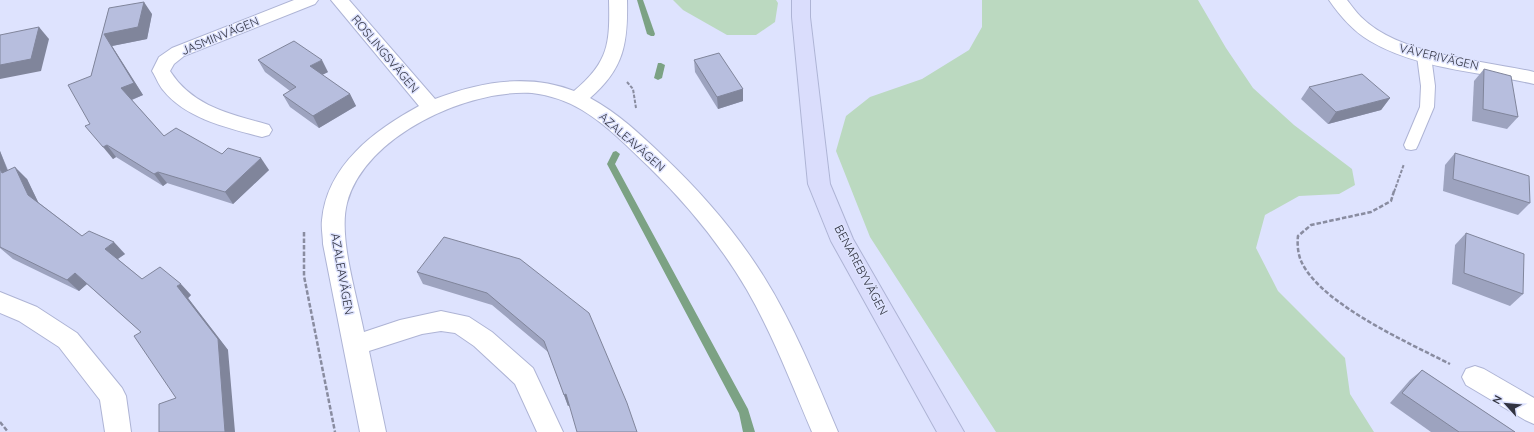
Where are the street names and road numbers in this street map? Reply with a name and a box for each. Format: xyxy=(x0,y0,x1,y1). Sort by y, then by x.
street label: ROSLINGSVÄGEN xyxy=(349,12,422,96)
street label: JASMINVÄGEN xyxy=(179,13,261,58)
street label: VÄVERIVÄGEN xyxy=(1398,40,1480,73)
street label: AZALEAVÄGEN xyxy=(596,109,668,174)
street label: BENAREBYVÄGEN xyxy=(831,222,892,317)
street label: AZALEAVÄGEN xyxy=(328,232,357,316)

